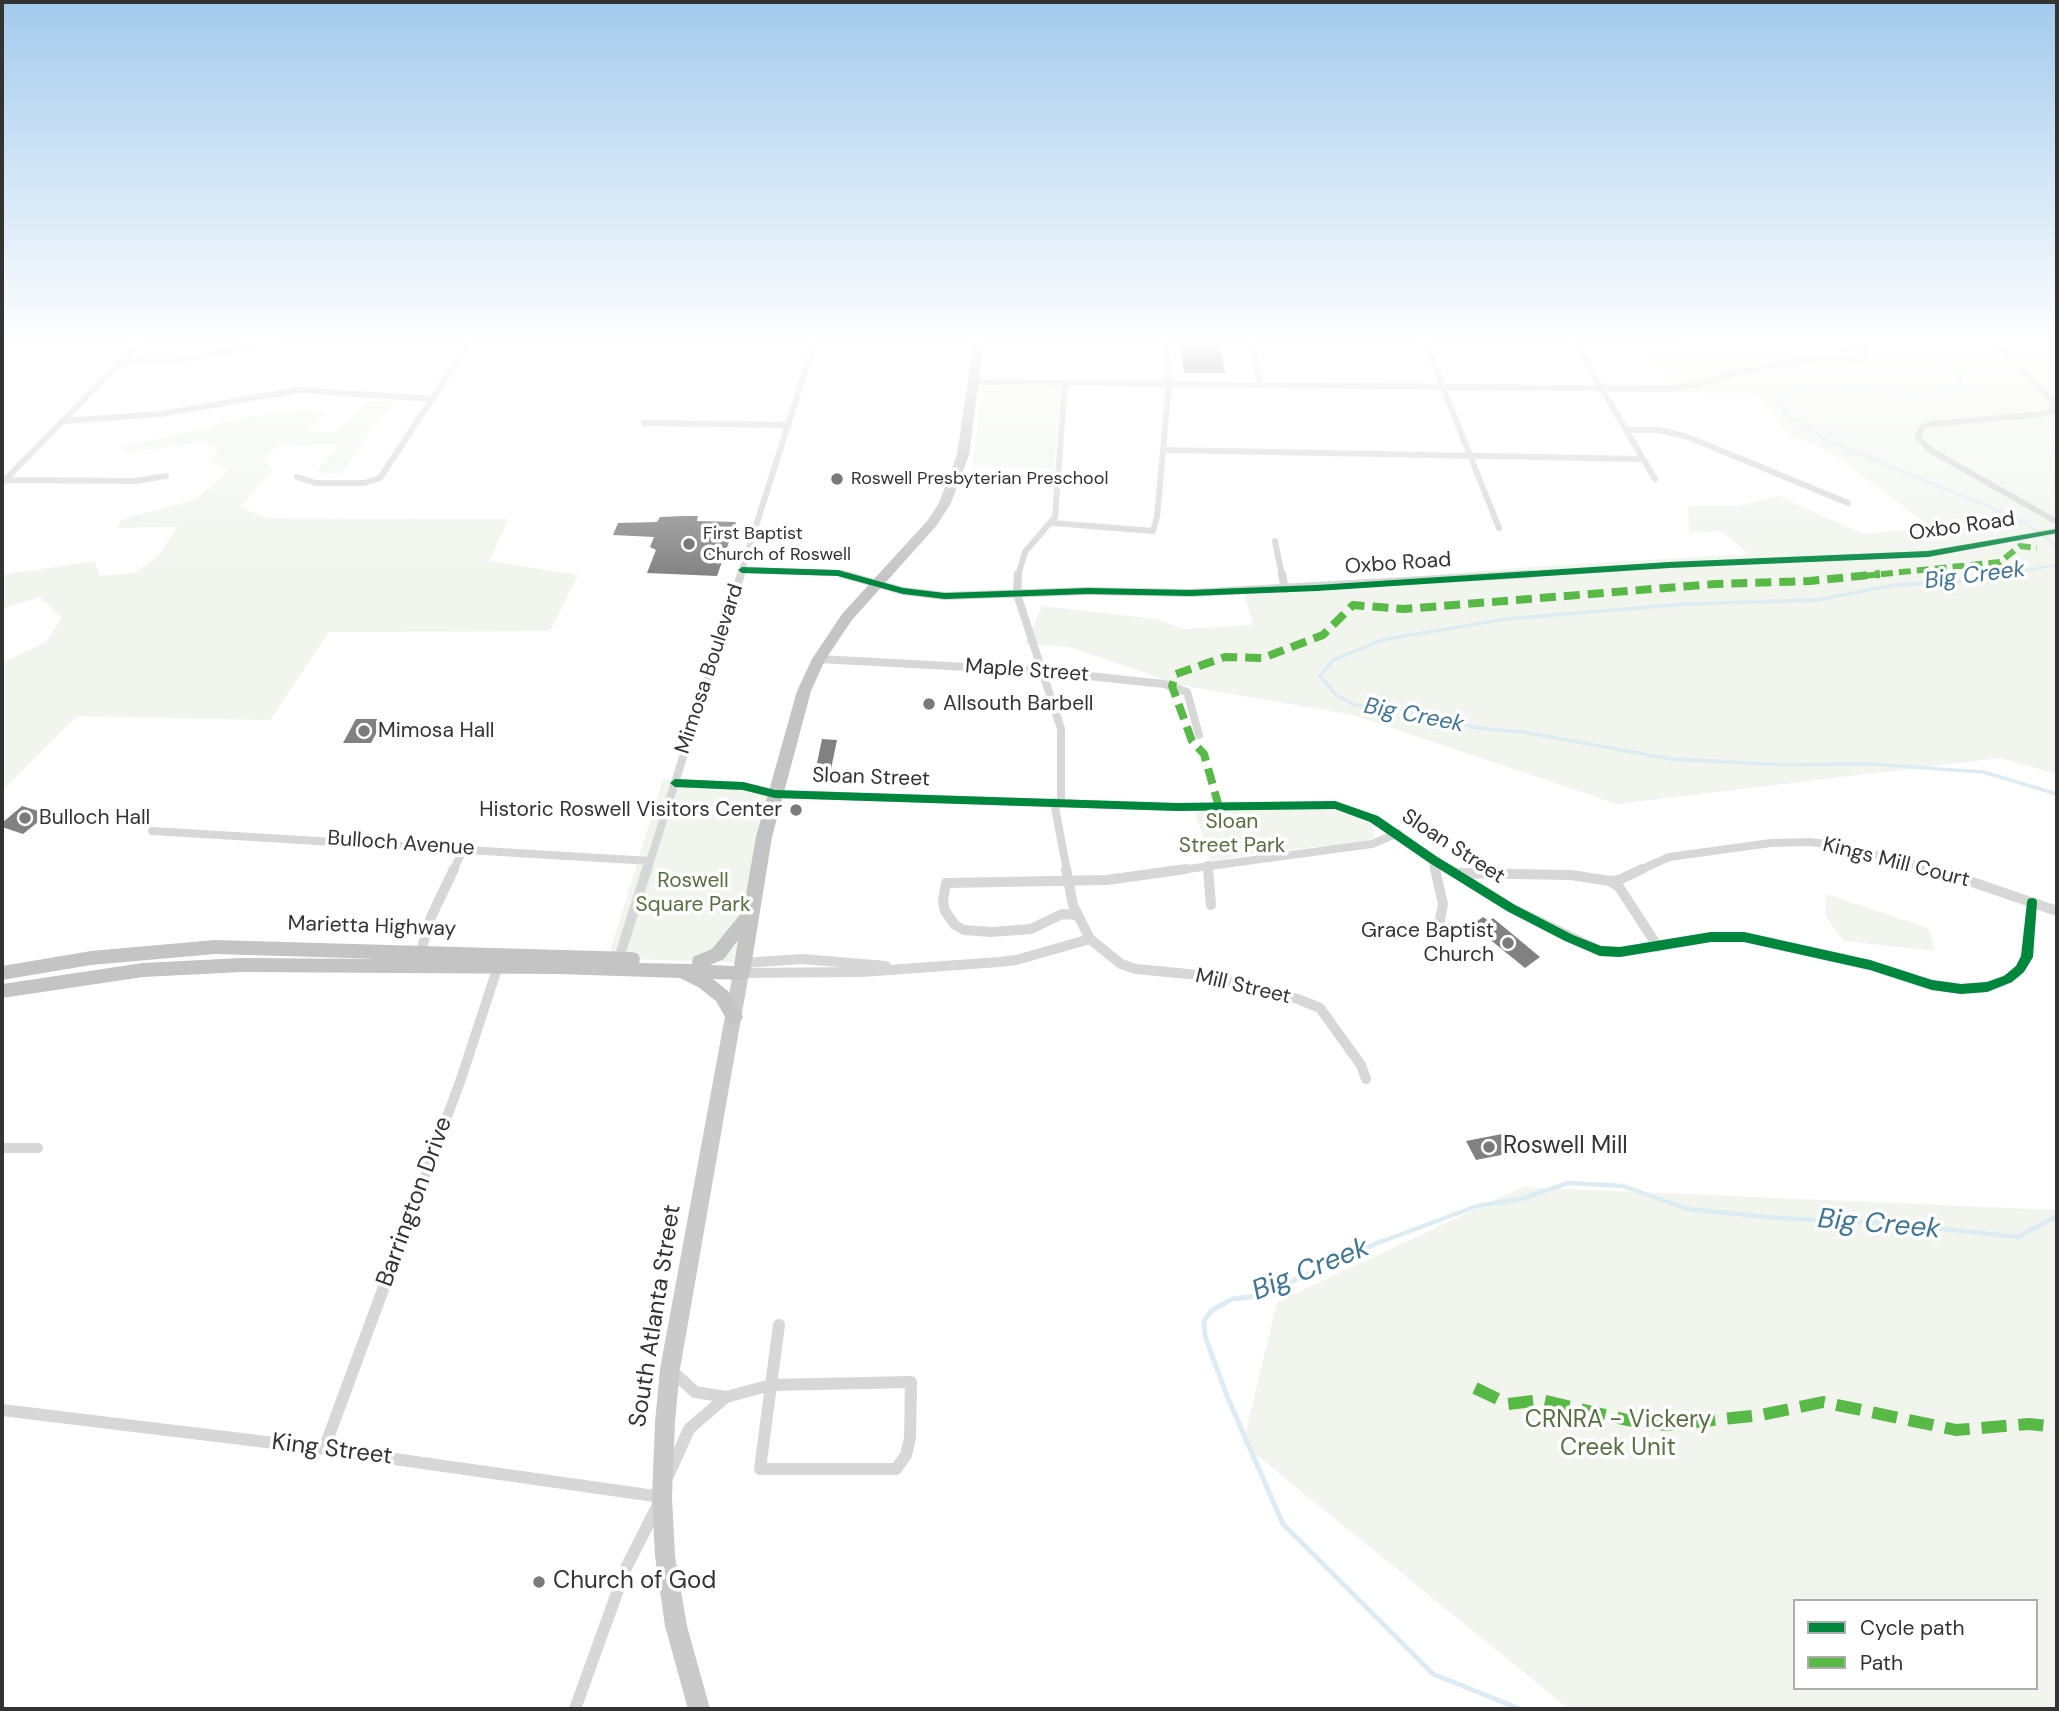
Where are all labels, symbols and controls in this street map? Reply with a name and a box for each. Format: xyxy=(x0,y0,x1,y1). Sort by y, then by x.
place label: Roswell Presbyterian Preschool xyxy=(851,468,1108,490)
marker: Roswell Presbyterian Preschool xyxy=(829,471,845,487)
street label: Oxbo Road xyxy=(1907,507,2017,547)
place label: First Baptist Church of Roswell xyxy=(703,523,851,566)
marker: First Baptist Church of Roswell xyxy=(681,536,697,552)
street label: Oxbo Road xyxy=(1344,548,1452,580)
water label: Big Creek xyxy=(1923,556,2027,596)
street label: Mimosa Boulevard xyxy=(671,581,749,757)
street label: Maple Street xyxy=(964,654,1090,688)
place label: Allsouth Barbell xyxy=(943,691,1094,717)
water label: Big Creek xyxy=(1362,693,1466,739)
marker: Allsouth Barbell xyxy=(921,696,937,712)
place label: Mimosa Hall xyxy=(378,718,495,744)
marker: Mimosa Hall xyxy=(356,723,372,739)
street label: Sloan Street xyxy=(812,763,930,793)
place label: Historic Roswell Visitors Center xyxy=(479,797,782,823)
marker: Historic Roswell Visitors Center xyxy=(788,802,804,818)
street label: Sloan Street xyxy=(1397,804,1509,890)
place label: Bulloch Hall xyxy=(39,805,150,831)
park label: Sloan Street Park xyxy=(1179,809,1285,859)
marker: Bulloch Hall xyxy=(17,810,33,826)
street label: Bulloch Avenue xyxy=(327,826,475,862)
street label: Kings Mill Court xyxy=(1820,833,1972,893)
park label: Roswell Square Park xyxy=(635,868,751,918)
street label: Marietta Highway xyxy=(287,911,457,943)
place label: Grace Baptist Church xyxy=(1361,918,1494,968)
marker: Grace Baptist Church xyxy=(1500,935,1516,951)
street label: Mill Street xyxy=(1193,964,1293,1010)
street label: Barrington Drive xyxy=(371,1113,459,1291)
place label: Roswell Mill xyxy=(1503,1133,1628,1161)
marker: Roswell Mill xyxy=(1481,1139,1497,1155)
street label: South Atlanta Street xyxy=(624,1203,688,1429)
water label: Big Creek xyxy=(1816,1203,1942,1247)
water label: Big Creek xyxy=(1247,1231,1375,1309)
park label: CRNRA - Vickery Creek Unit xyxy=(1525,1407,1711,1463)
street label: King Street xyxy=(270,1428,394,1472)
place label: Church of God xyxy=(553,1568,716,1596)
marker: Church of God xyxy=(531,1574,547,1590)
legend xyxy=(1793,1599,2038,1690)
text: Cycle path xyxy=(1860,1614,1965,1642)
text: Path xyxy=(1860,1649,1903,1677)

